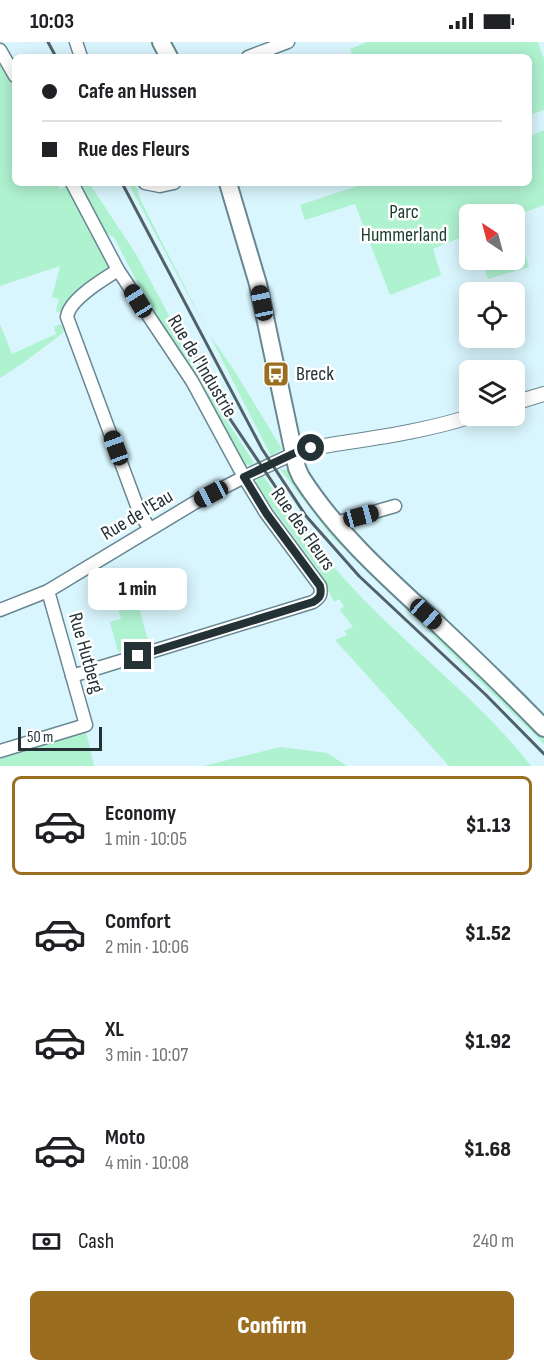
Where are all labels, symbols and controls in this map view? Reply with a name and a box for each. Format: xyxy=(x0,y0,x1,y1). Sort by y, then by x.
text: 10:03 xyxy=(30,8,74,35)
text: Cafe an Hussen xyxy=(78,78,197,105)
text: Rue des Fleurs xyxy=(78,136,190,163)
park label: Parc Hummerland xyxy=(361,200,447,247)
north arrow xyxy=(459,204,525,270)
map controls xyxy=(459,204,525,426)
car xyxy=(121,281,155,321)
button: locate xyxy=(459,282,525,348)
car xyxy=(249,284,275,322)
street label: Rue de l'Industrie xyxy=(162,310,242,422)
bus stop icon: Breck xyxy=(261,359,291,389)
button: layers xyxy=(459,360,525,426)
place label: Breck xyxy=(296,362,334,386)
car xyxy=(101,428,131,468)
route start xyxy=(297,434,324,461)
car xyxy=(191,478,231,510)
street label: Rue des Fleurs xyxy=(266,483,340,575)
street label: Rue de l'Eau xyxy=(97,484,177,546)
car xyxy=(341,503,381,529)
callout: 1 min xyxy=(88,569,188,611)
text: 1 min xyxy=(118,577,157,601)
car xyxy=(407,595,445,633)
street label: Rue Hutberg xyxy=(63,610,109,696)
route end xyxy=(124,642,151,669)
scale bar xyxy=(18,724,102,752)
text: 50 m xyxy=(27,728,53,747)
icon: car xyxy=(33,799,87,853)
text: Economy xyxy=(105,800,176,827)
text: $1.13 xyxy=(465,812,511,839)
text: 1 min · 10:05 xyxy=(105,827,187,851)
icon: car xyxy=(33,907,87,961)
text: Comfort xyxy=(105,908,171,935)
text: $1.52 xyxy=(465,920,511,947)
text: 2 min · 10:06 xyxy=(105,935,189,959)
icon: car xyxy=(33,1015,87,1069)
text: XL xyxy=(105,1016,124,1043)
text: $1.92 xyxy=(464,1028,511,1055)
text: 3 min · 10:07 xyxy=(105,1043,188,1067)
icon: car xyxy=(33,1123,87,1177)
text: Moto xyxy=(105,1124,145,1151)
text: $1.68 xyxy=(464,1136,511,1163)
text: 4 min · 10:08 xyxy=(105,1151,189,1175)
icon: cash xyxy=(30,1225,63,1258)
text: Cash xyxy=(78,1228,114,1255)
text: 240 m xyxy=(473,1229,514,1253)
button: Confirm xyxy=(30,1291,514,1360)

